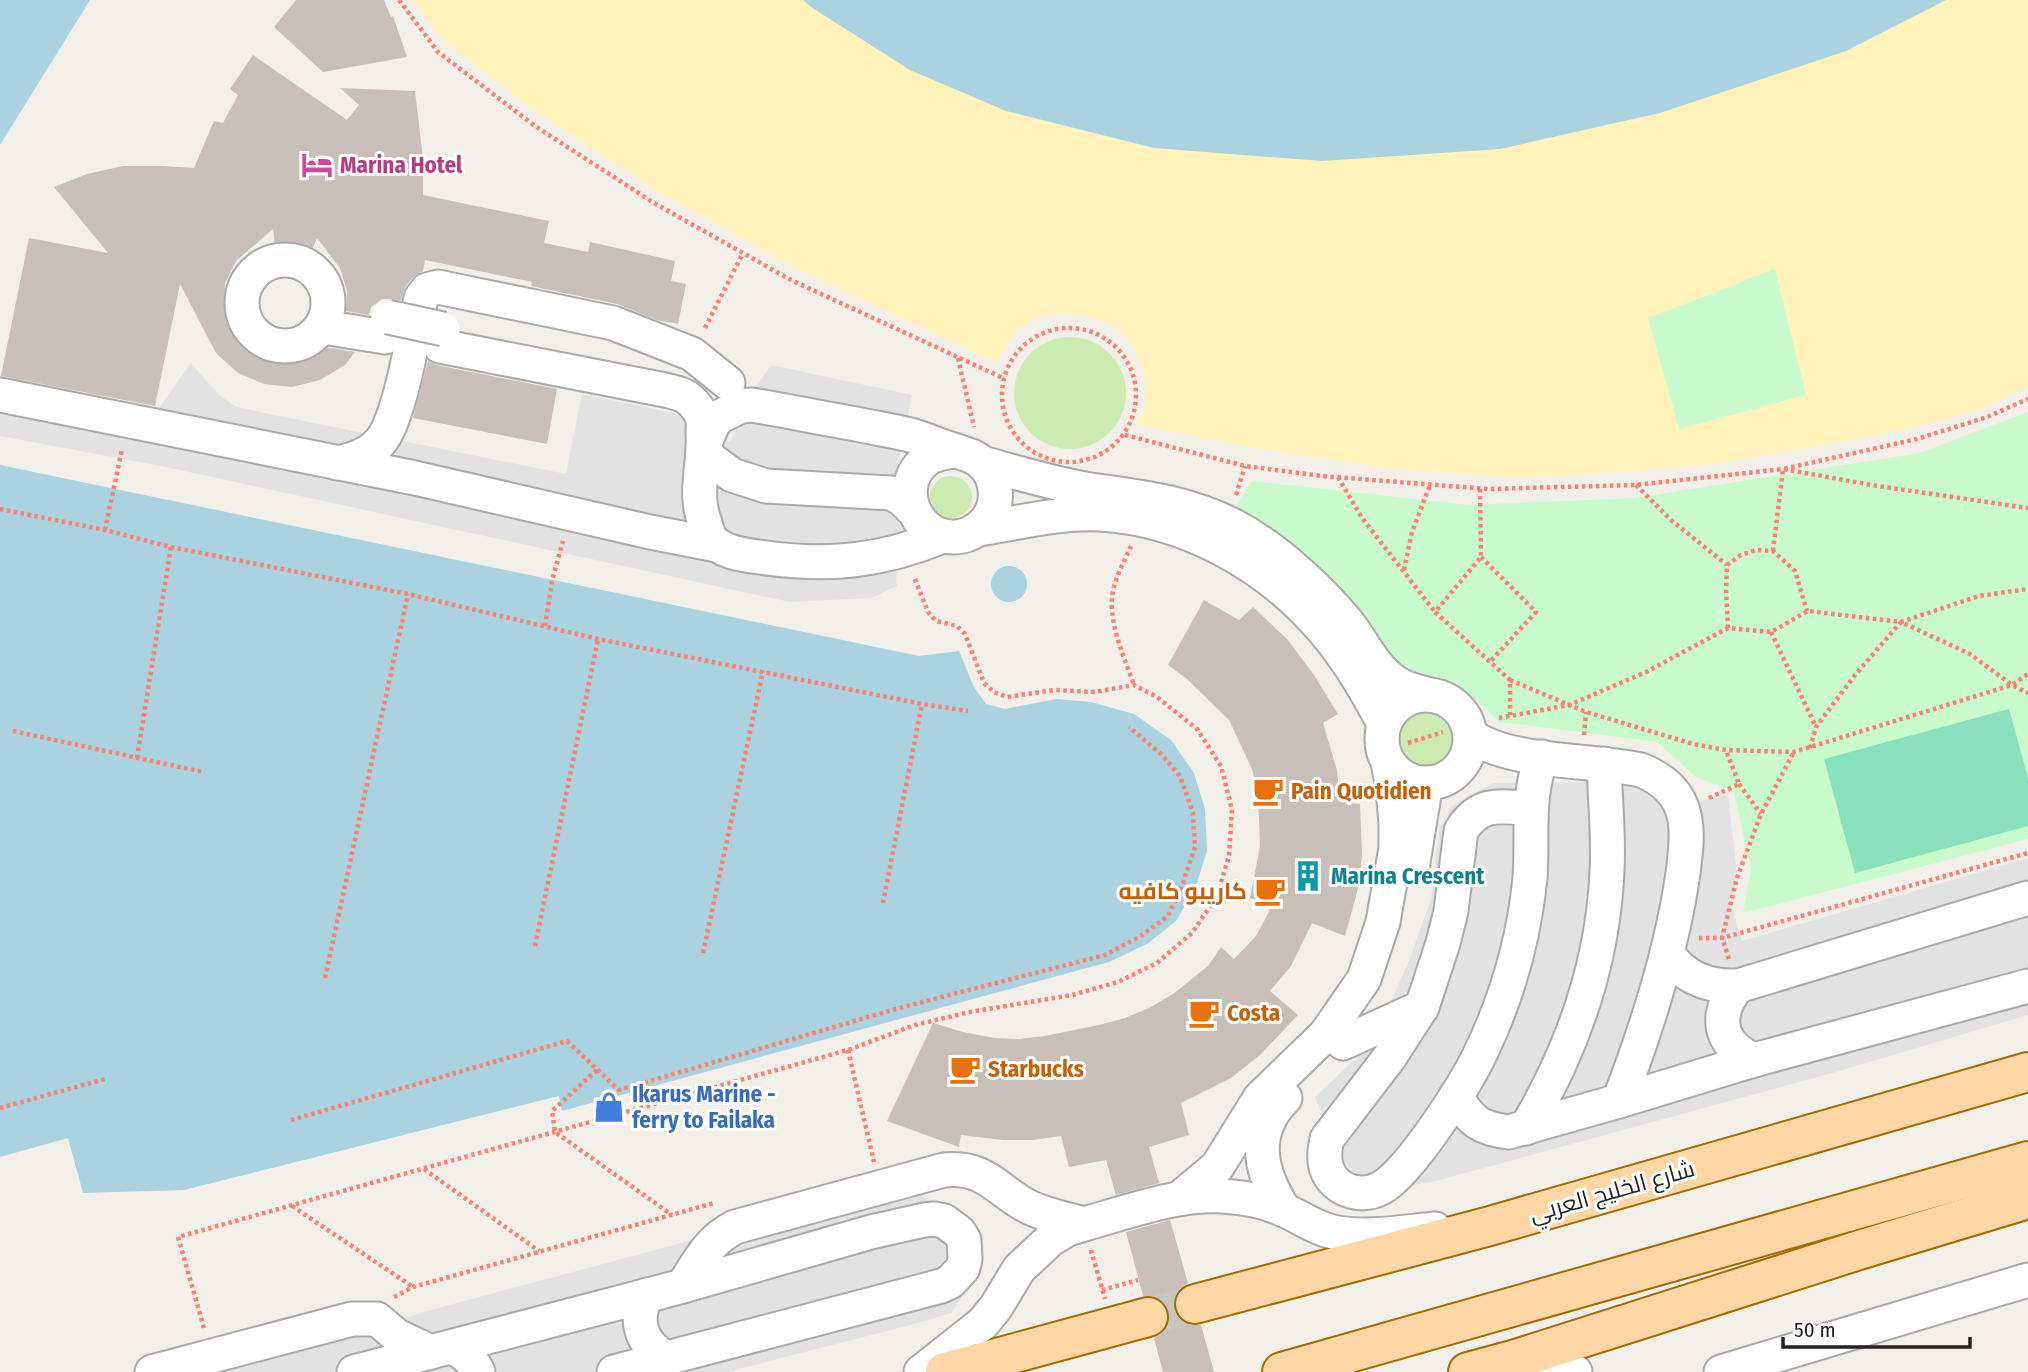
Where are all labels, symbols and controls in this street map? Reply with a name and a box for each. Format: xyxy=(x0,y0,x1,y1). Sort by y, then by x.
hotel icon: Marina Hotel xyxy=(300,148,334,182)
place label: Marina Hotel xyxy=(340,151,463,179)
cafe icon: Pain Quotidien xyxy=(1251,774,1285,808)
place label: Pain Quotidien xyxy=(1291,777,1432,805)
building icon: Marina Crescent xyxy=(1291,859,1325,893)
place label: Marina Crescent xyxy=(1331,862,1485,890)
cafe icon: كاريبو كافيه xyxy=(1253,874,1287,908)
place label: كاريبو كافيه xyxy=(1119,877,1247,905)
cafe icon: Costa xyxy=(1187,996,1221,1030)
place label: Costa xyxy=(1227,999,1280,1027)
cafe icon: Starbucks xyxy=(948,1052,982,1086)
place label: Starbucks xyxy=(988,1055,1084,1083)
place label: Ikarus Marine - ferry to Failaka xyxy=(632,1080,776,1134)
shop icon: Ikarus Marine - ferry to Failaka xyxy=(592,1090,626,1124)
street label: شارع الخليج العربي xyxy=(1526,1154,1699,1232)
scale bar xyxy=(1783,1306,1970,1350)
text: 50 m xyxy=(1794,1317,1836,1343)

